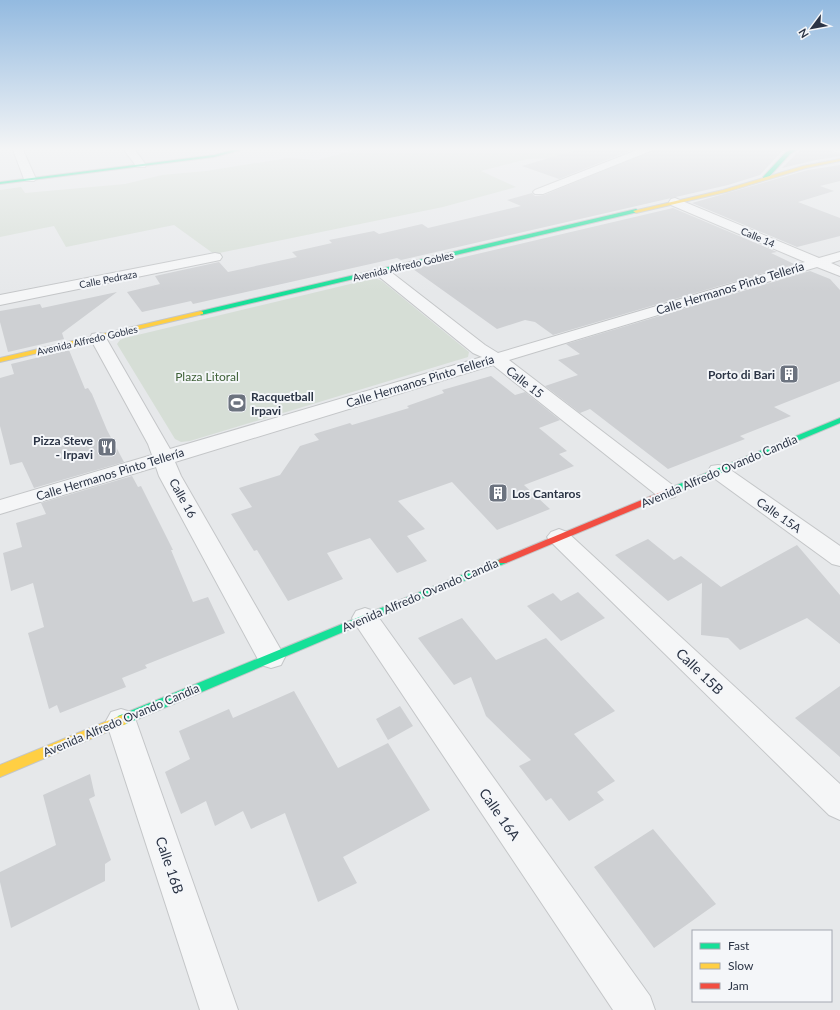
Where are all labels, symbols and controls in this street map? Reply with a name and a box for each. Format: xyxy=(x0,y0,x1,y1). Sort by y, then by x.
north arrow xyxy=(792,8,832,48)
text: N xyxy=(795,27,811,41)
street label: Calle 14 xyxy=(739,224,777,250)
street label: Avenida Alfredo Gobles xyxy=(351,249,455,283)
street label: Calle Hermanos Pinto Tellería xyxy=(654,258,806,318)
street label: Calle Pedraza xyxy=(78,267,138,291)
street label: Avenida Alfredo Gobles xyxy=(35,323,139,357)
street label: Calle Hermanos Pinto Tellería xyxy=(344,351,496,411)
street label: Calle 15 xyxy=(503,363,547,401)
building icon: Porto di Bari xyxy=(778,363,800,385)
place label: Porto di Bari xyxy=(708,367,775,382)
park label: Plaza Litoral xyxy=(175,369,239,384)
place label: Racquetball Irpavi xyxy=(251,389,314,418)
sports icon: Racquetball Irpavi xyxy=(226,392,248,414)
street label: Avenida Alfredo Ovando Candia xyxy=(639,431,799,511)
place label: Pizza Steve - Irpavi xyxy=(33,433,94,462)
restaurant icon: Pizza Steve - Irpavi xyxy=(96,436,118,458)
street label: Calle Hermanos Pinto Tellería xyxy=(34,444,186,504)
street label: Calle 16 xyxy=(166,476,200,520)
building icon: Los Cantaros xyxy=(487,482,509,504)
place label: Los Cantaros xyxy=(512,486,581,501)
street label: Calle 15A xyxy=(754,494,805,536)
street label: Avenida Alfredo Ovando Candia xyxy=(340,555,500,635)
street label: Calle 15B xyxy=(673,644,727,698)
street label: Avenida Alfredo Ovando Candia xyxy=(41,680,201,760)
street label: Calle 16A xyxy=(476,785,524,844)
street label: Calle 16B xyxy=(152,834,188,896)
legend xyxy=(692,930,832,1002)
text: Fast xyxy=(728,938,750,953)
text: Slow xyxy=(728,958,754,973)
text: Jam xyxy=(728,978,749,993)

